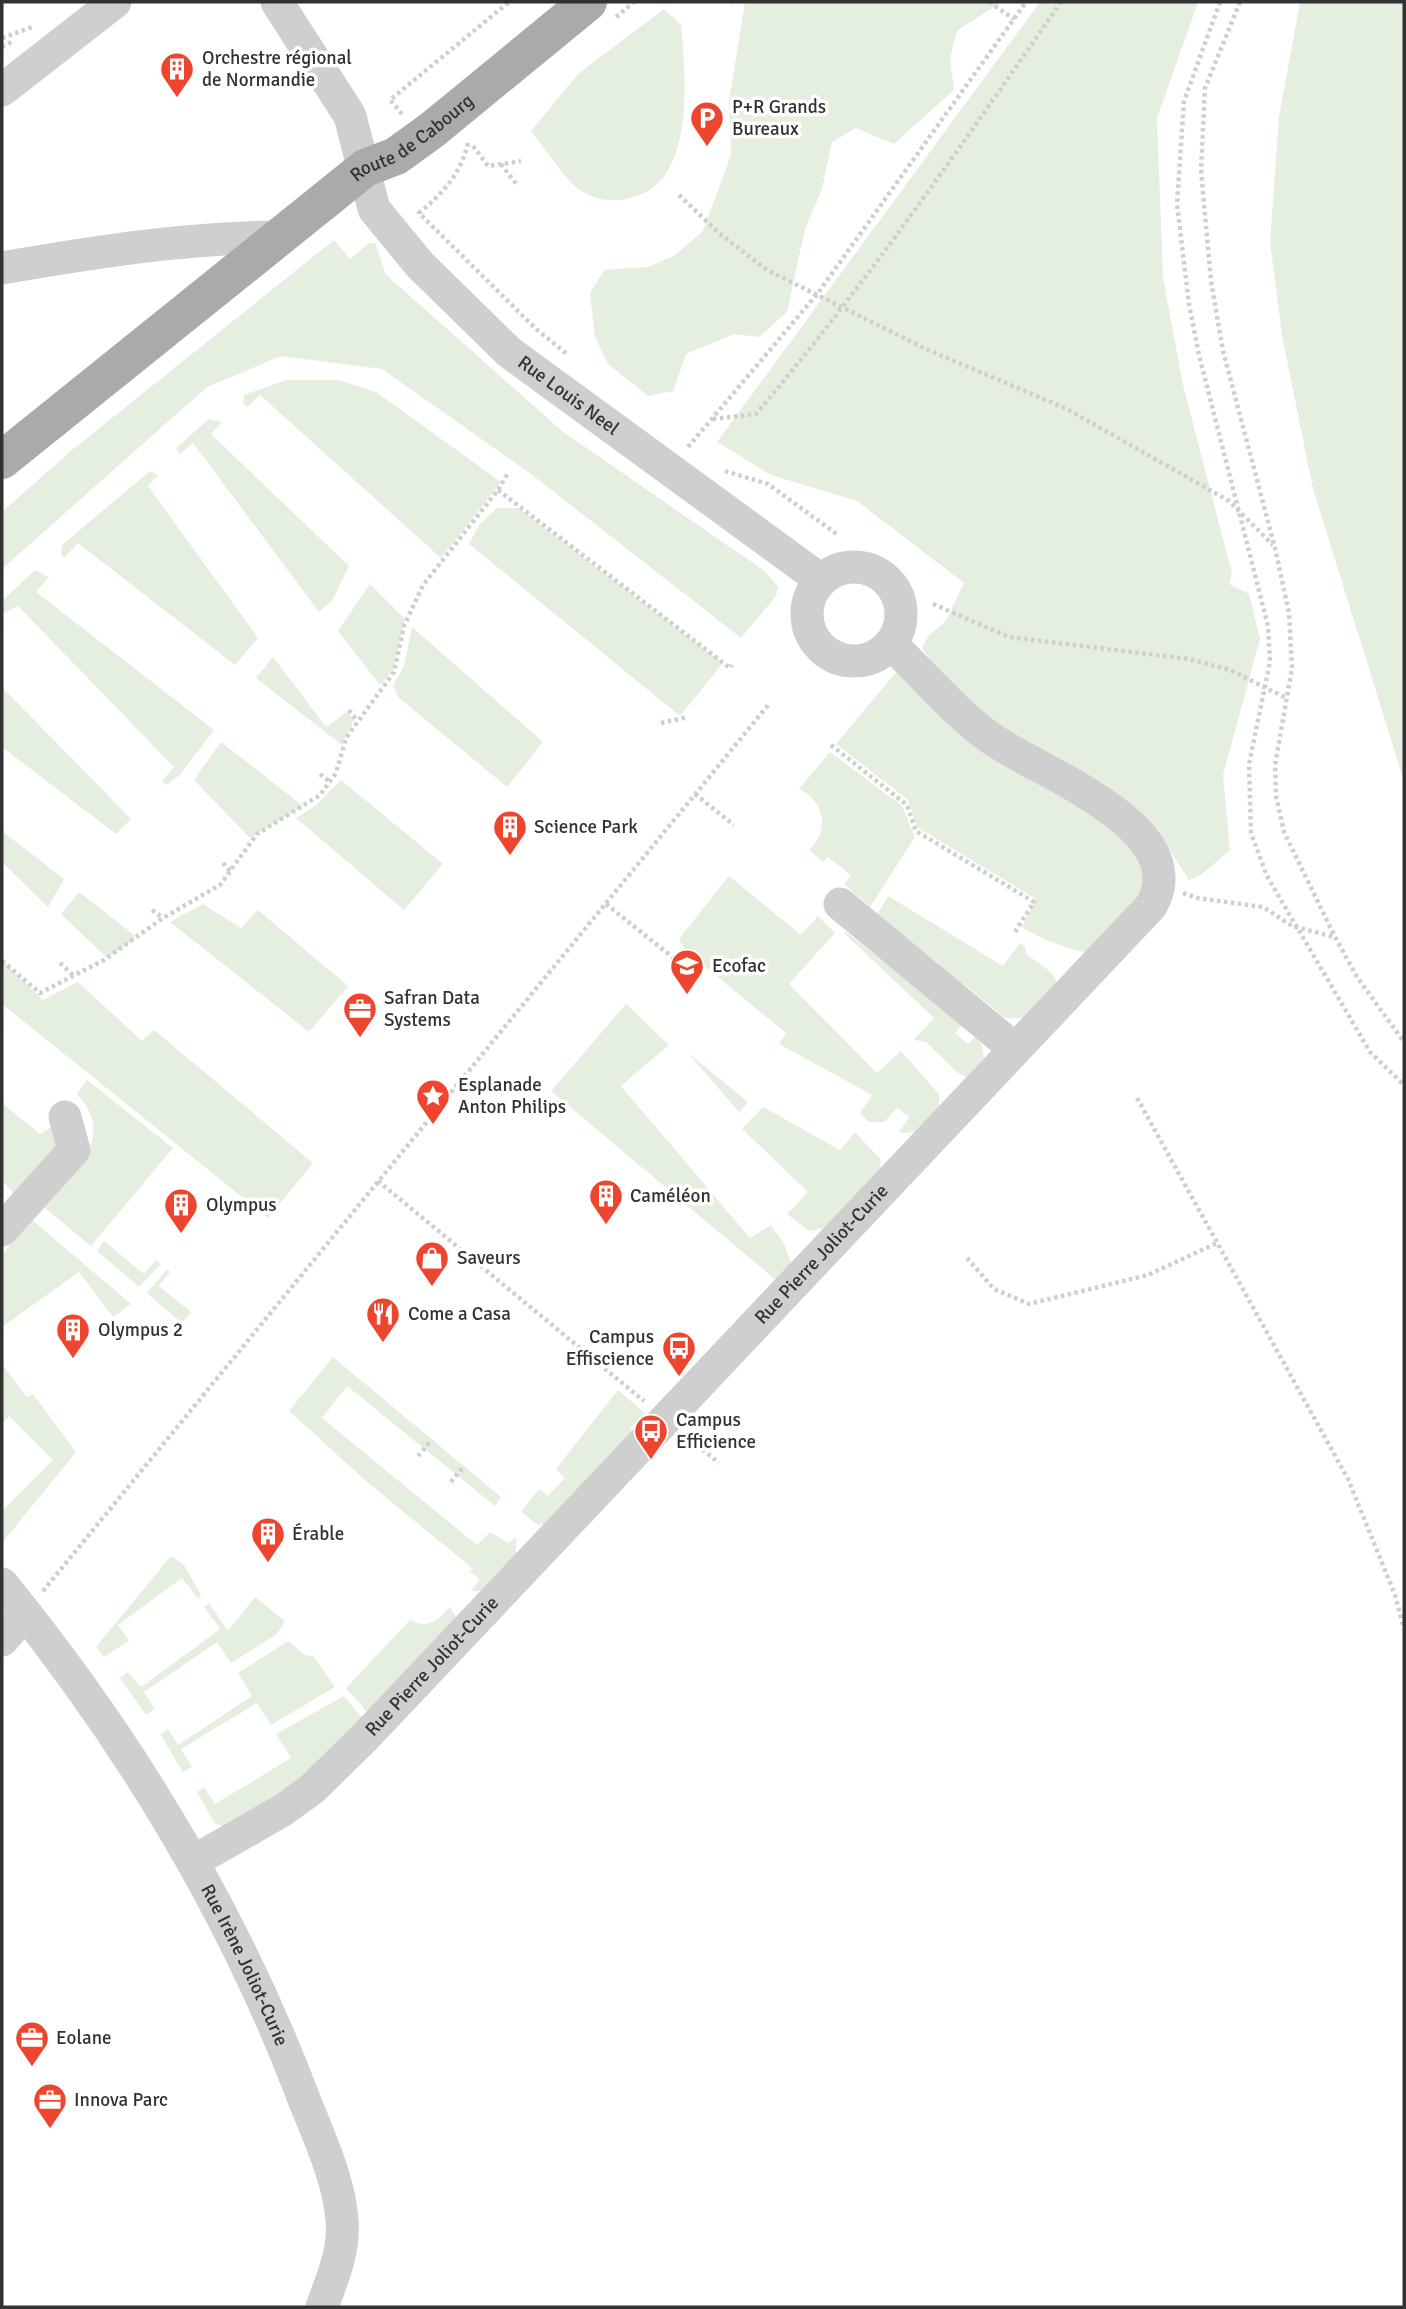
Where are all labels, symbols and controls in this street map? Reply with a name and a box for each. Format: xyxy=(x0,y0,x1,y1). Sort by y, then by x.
place label: Orchestre régional de Normandie xyxy=(202,46,352,92)
building icon: Orchestre régional de Normandie xyxy=(158,50,196,99)
street label: Route de Cabourg xyxy=(345,89,478,187)
place label: P+R Grands Bureaux xyxy=(732,95,826,141)
parking icon: P+R Grands Bureaux xyxy=(688,99,726,148)
street label: Rue Louis Neel xyxy=(513,350,624,441)
building icon: Science Park xyxy=(491,808,529,857)
place label: Science Park xyxy=(534,815,638,839)
school or university icon: Ecofac xyxy=(668,947,706,996)
place label: Ecofac xyxy=(712,954,766,978)
place label: Safran Data Systems xyxy=(384,986,480,1032)
office icon: Safran Data Systems xyxy=(341,990,379,1039)
place label: Esplanade Anton Philips xyxy=(458,1073,566,1119)
place icon: Esplanade Anton Philips xyxy=(414,1077,452,1126)
building icon: Caméléon xyxy=(587,1177,625,1226)
street label: Rue Pierre Joliot-Curie xyxy=(750,1179,893,1329)
place label: Caméléon xyxy=(630,1184,711,1208)
building icon: Olympus xyxy=(162,1186,200,1235)
place label: Olympus xyxy=(206,1193,277,1217)
shop icon: Saveurs xyxy=(413,1239,451,1288)
place label: Saveurs xyxy=(457,1246,521,1270)
restaurant icon: Come a Casa xyxy=(364,1295,402,1344)
place label: Come a Casa xyxy=(408,1302,511,1326)
building icon: Olympus 2 xyxy=(54,1311,92,1360)
place label: Olympus 2 xyxy=(98,1318,183,1342)
place label: Campus Effiscience xyxy=(566,1325,654,1371)
bus stop icon: Campus Effiscience xyxy=(660,1329,698,1378)
place label: Campus Efficience xyxy=(676,1408,756,1454)
bus stop icon: Campus Efficience xyxy=(632,1412,670,1461)
building icon: Érable xyxy=(249,1515,287,1564)
place label: Érable xyxy=(292,1522,344,1546)
street label: Rue Pierre Joliot-Curie xyxy=(360,1591,504,1741)
street label: Rue Irène Joliot-Curie xyxy=(195,1880,293,2050)
office icon: Eolane xyxy=(13,2019,51,2068)
place label: Eolane xyxy=(56,2026,112,2050)
office icon: Innova Parc xyxy=(31,2081,69,2130)
place label: Innova Parc xyxy=(74,2088,168,2112)

